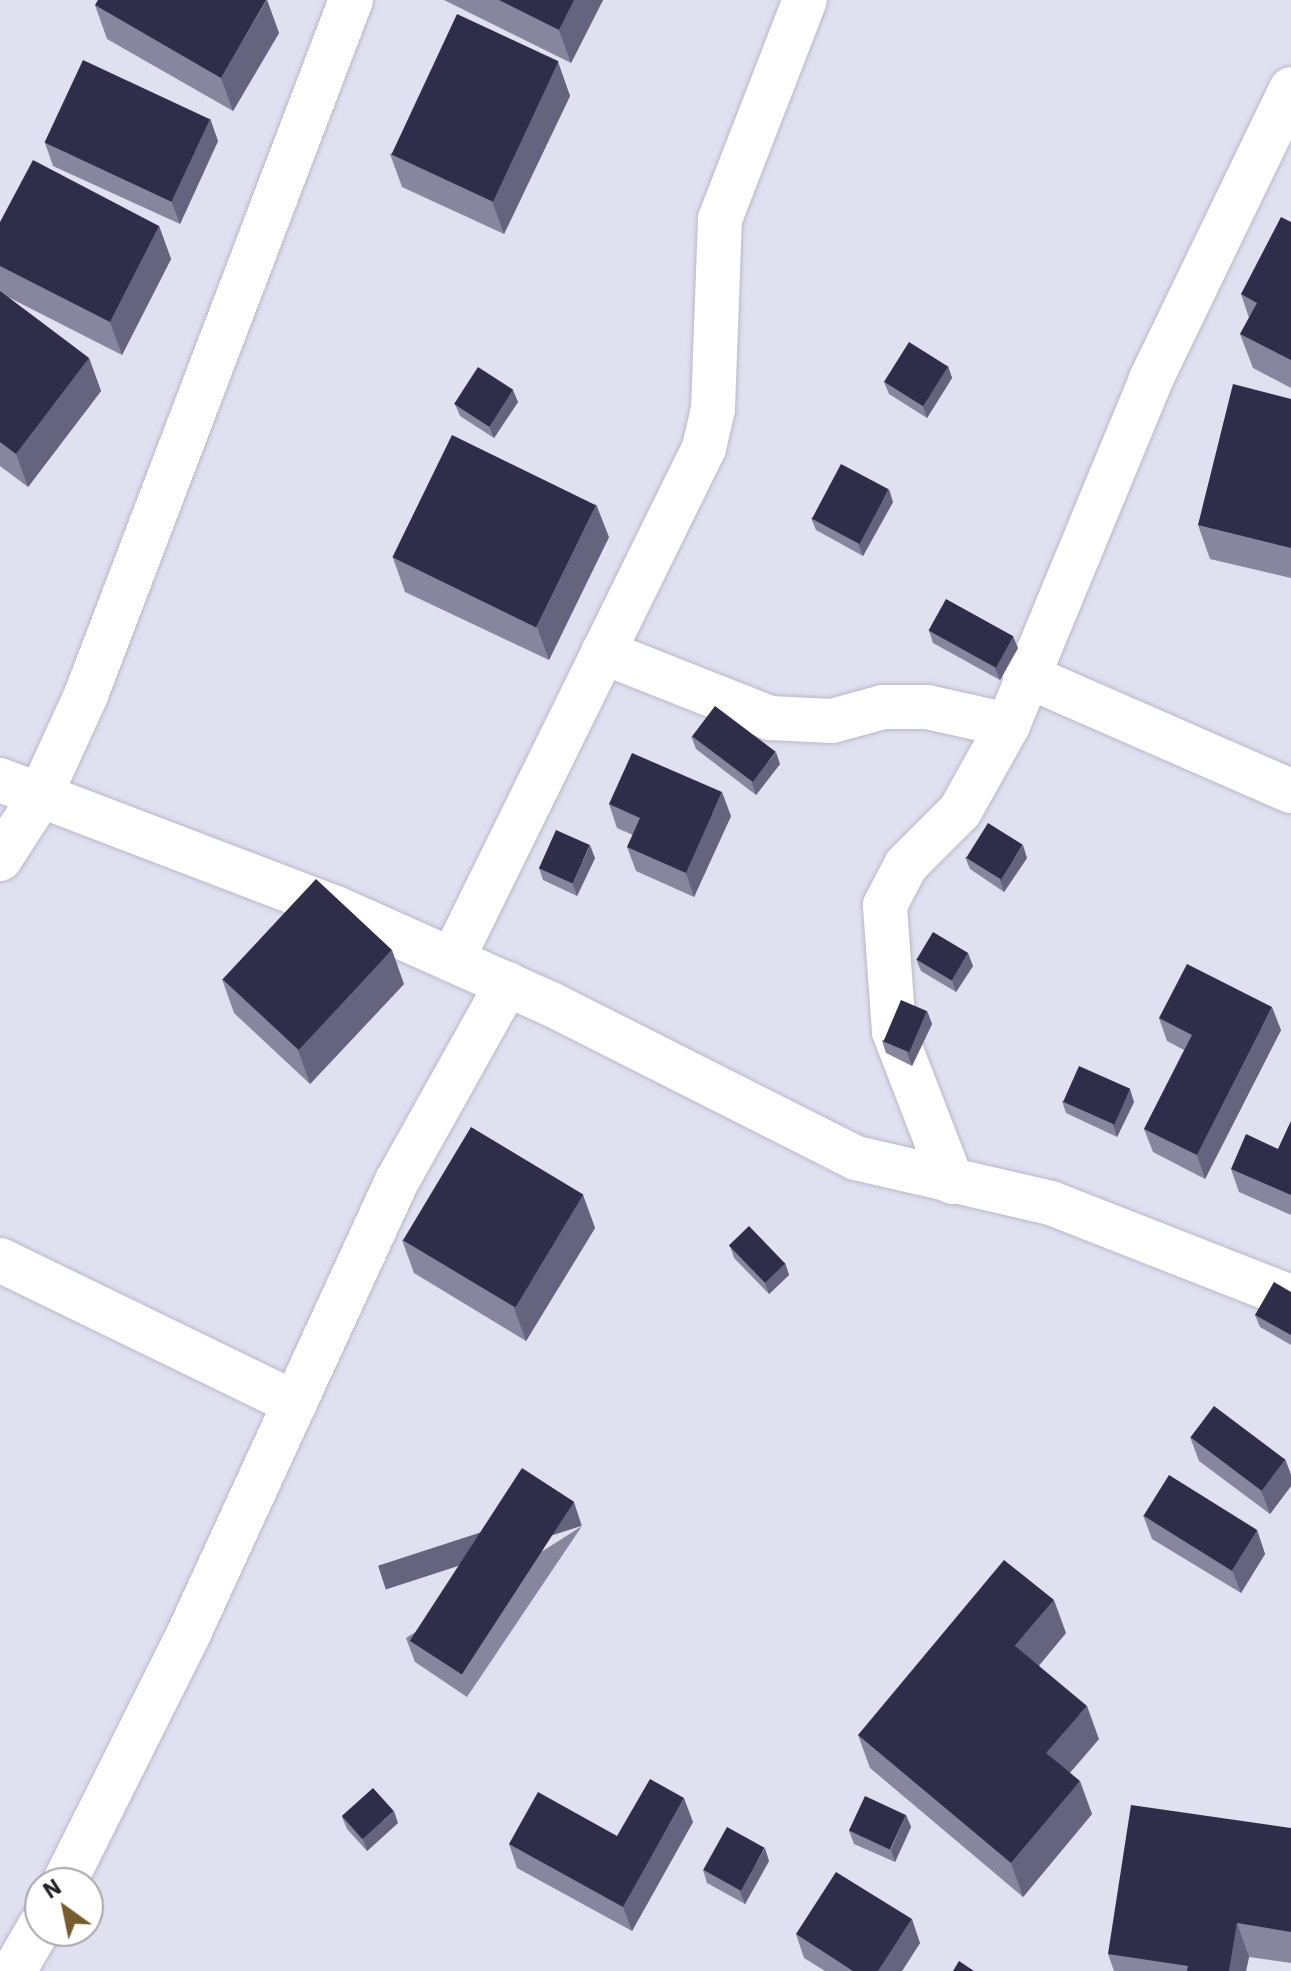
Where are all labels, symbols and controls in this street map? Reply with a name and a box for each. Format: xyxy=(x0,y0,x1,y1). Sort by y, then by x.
north arrow xyxy=(24,1867,104,1947)
text: N xyxy=(37,1872,66,1905)

